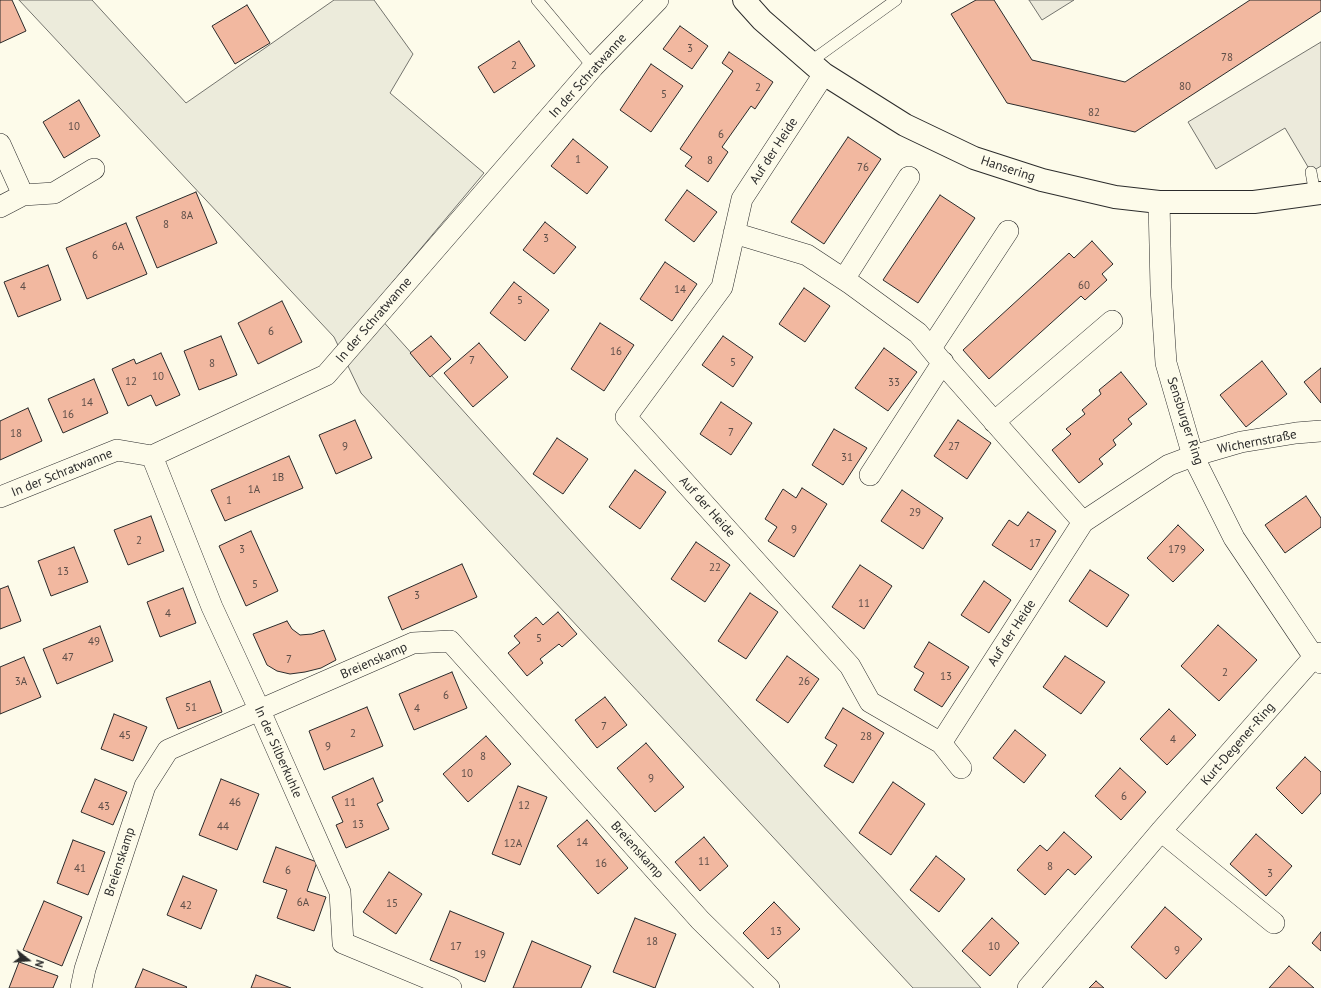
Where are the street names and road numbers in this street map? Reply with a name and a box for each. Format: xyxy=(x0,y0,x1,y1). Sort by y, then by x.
street label: In der Schratwanne xyxy=(546,31,630,121)
street label: Auf der Heide xyxy=(747,115,801,187)
street label: Hansering xyxy=(979,153,1037,185)
street label: In der Schratwanne xyxy=(333,274,415,366)
street label: Sensburger Ring xyxy=(1163,375,1207,467)
street label: Wichernstraße xyxy=(1216,427,1298,457)
street label: In der Schratwanne xyxy=(9,446,115,500)
street label: Auf der Heide xyxy=(676,473,738,541)
street label: Auf der Heide xyxy=(985,597,1039,669)
street label: Breienskamp xyxy=(338,639,410,683)
street label: Kurt-Degener-Ring xyxy=(1198,699,1278,789)
street label: In der Silberkuhle xyxy=(251,704,305,800)
street label: Breienskamp xyxy=(607,818,667,882)
street label: Breienskamp xyxy=(102,826,138,898)

